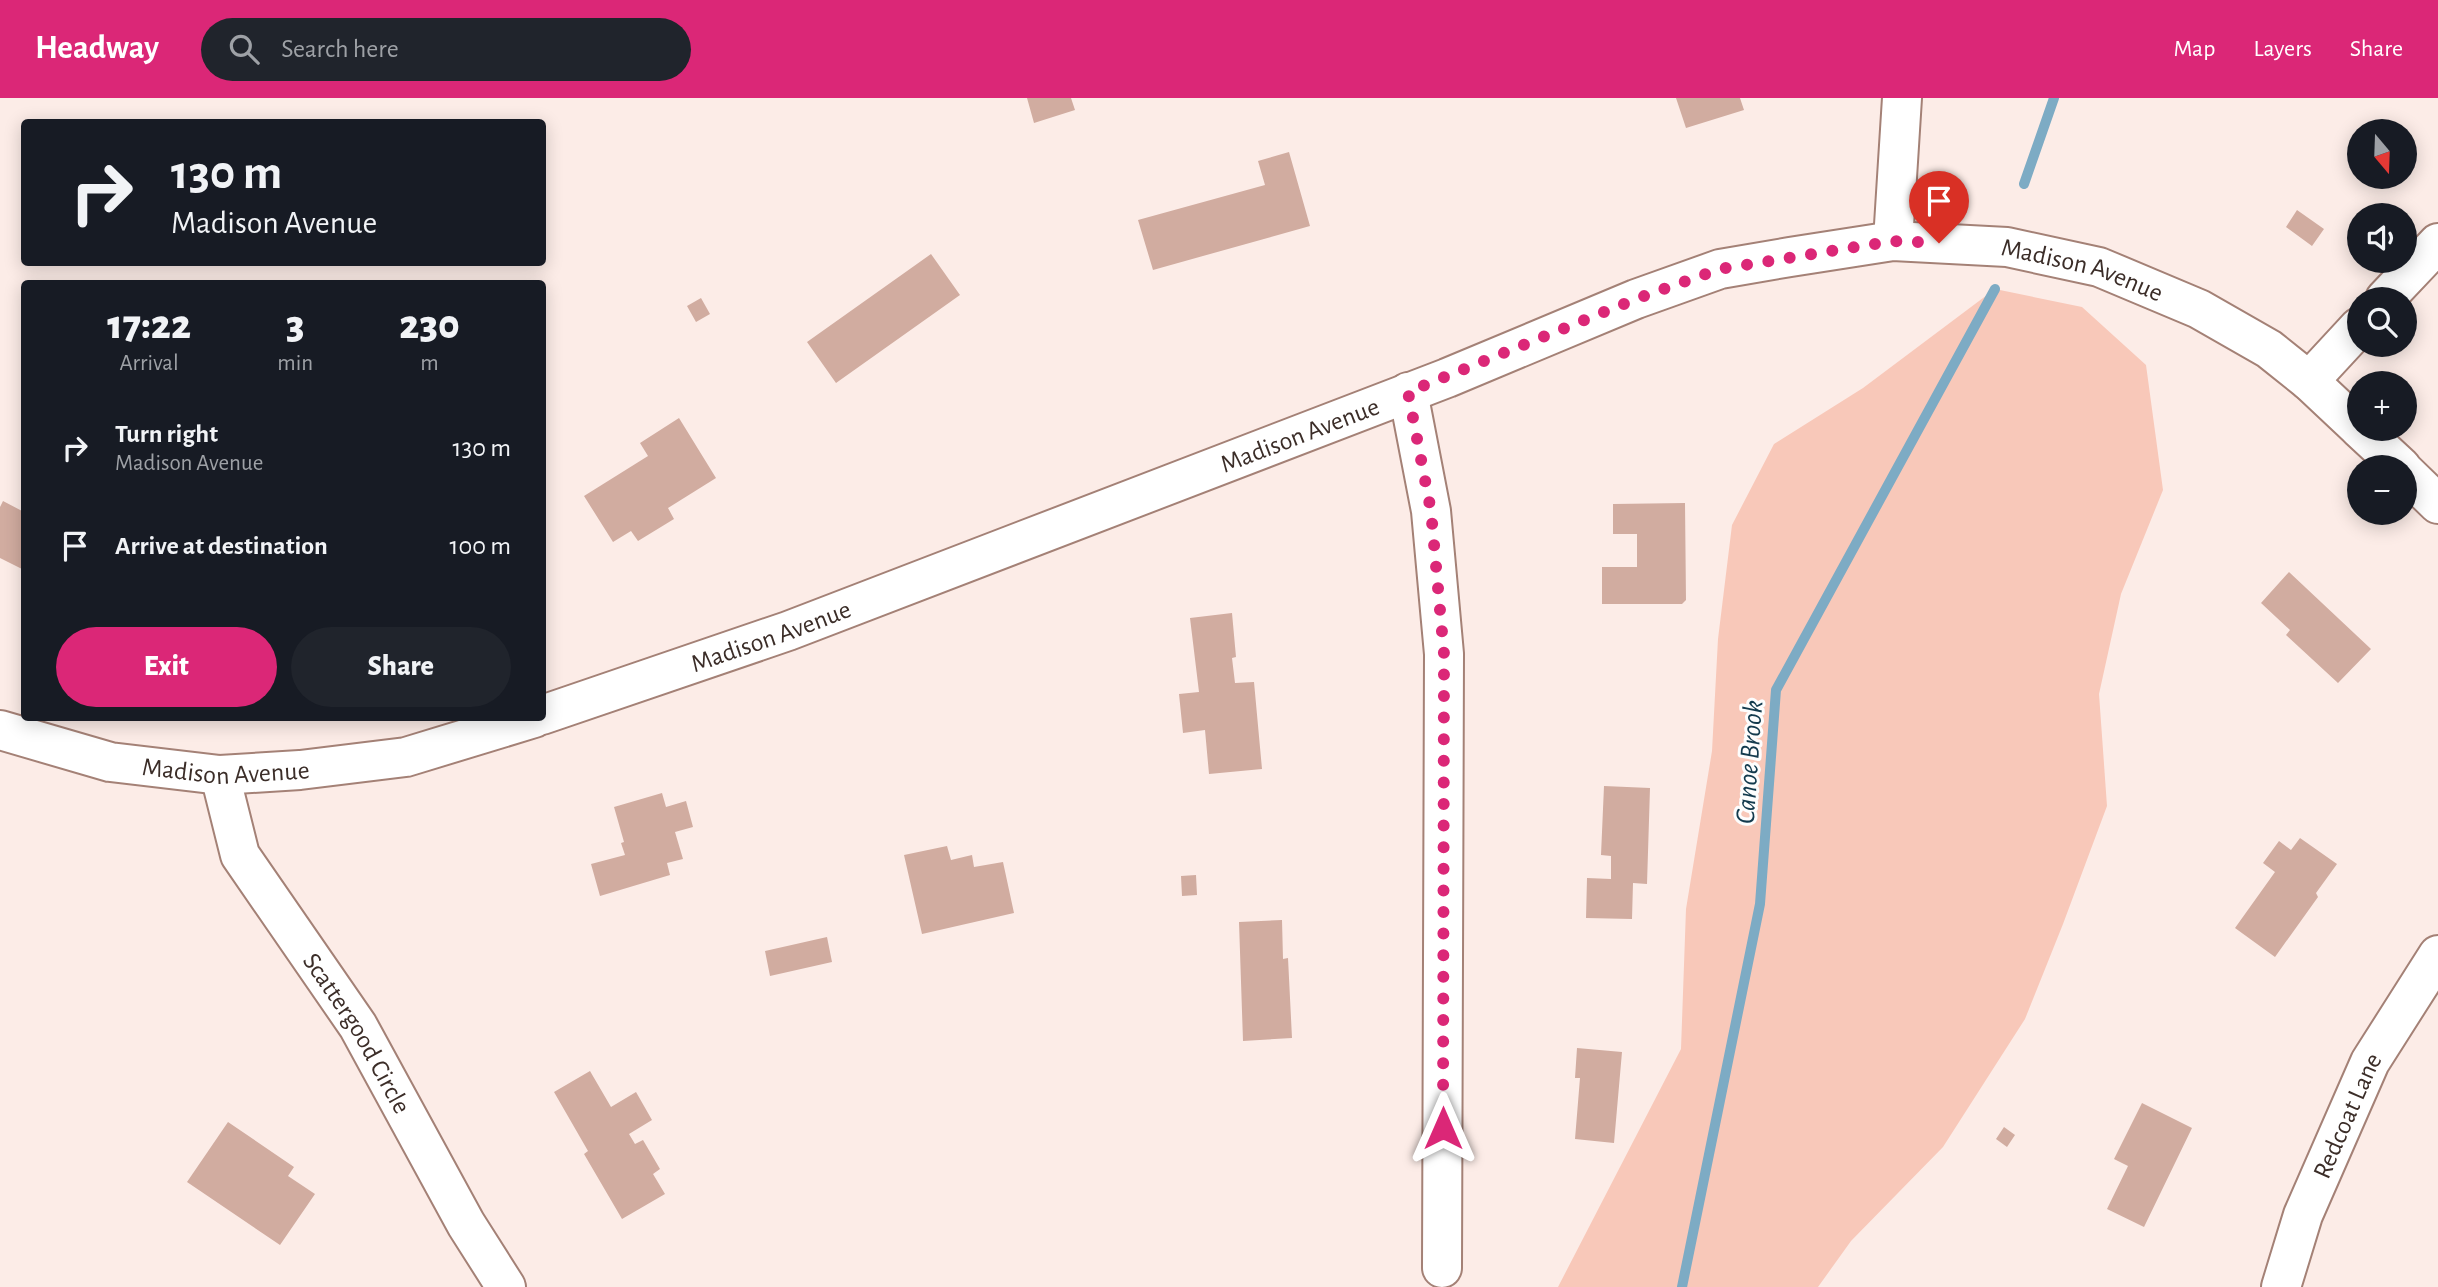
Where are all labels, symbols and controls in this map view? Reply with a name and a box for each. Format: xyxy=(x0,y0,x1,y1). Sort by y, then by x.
search box xyxy=(201,18,691,81)
icon: search xyxy=(225,30,263,68)
text: Headway xyxy=(35,32,159,65)
text: Search here xyxy=(281,36,399,62)
text: Map xyxy=(2173,37,2215,61)
text: Layers xyxy=(2253,37,2312,61)
text: Share xyxy=(2350,37,2403,61)
north arrow xyxy=(2347,119,2417,189)
map controls xyxy=(2347,119,2417,525)
icon: right xyxy=(56,147,147,238)
text: 130 m xyxy=(171,149,282,198)
pin xyxy=(1909,171,1969,243)
icon: arrive xyxy=(1920,182,1958,220)
button: sound xyxy=(2347,203,2417,273)
text: Madison Avenue xyxy=(171,207,377,239)
street label: Madison Avenue xyxy=(1999,234,2167,306)
button: search xyxy=(2347,287,2417,357)
text: 17:22 xyxy=(107,304,191,346)
text: 3 xyxy=(286,304,304,346)
text: 230 xyxy=(399,304,460,346)
text: Arrival xyxy=(120,352,179,375)
text: min xyxy=(277,352,313,375)
text: m xyxy=(420,352,439,375)
button: + xyxy=(2347,371,2417,441)
street label: Madison Avenue xyxy=(1217,393,1383,478)
text: Turn right xyxy=(115,421,218,447)
icon: right xyxy=(56,429,94,467)
text: 130 m xyxy=(453,435,511,461)
text: Madison Avenue xyxy=(115,452,263,475)
button: − xyxy=(2347,455,2417,525)
icon: arrive xyxy=(56,527,94,565)
text: Arrive at destination xyxy=(115,533,328,559)
text: 100 m xyxy=(450,533,511,559)
street label: Madison Avenue xyxy=(688,596,855,677)
button: Exit xyxy=(56,627,277,707)
button: Share xyxy=(291,627,511,707)
water label: Canoe Brook xyxy=(1732,699,1768,825)
street label: Madison Avenue xyxy=(141,754,311,789)
street label: Scattergood Circle xyxy=(298,949,415,1118)
street label: Redcoat Lane xyxy=(2309,1048,2387,1183)
position arrow xyxy=(1406,1091,1480,1165)

